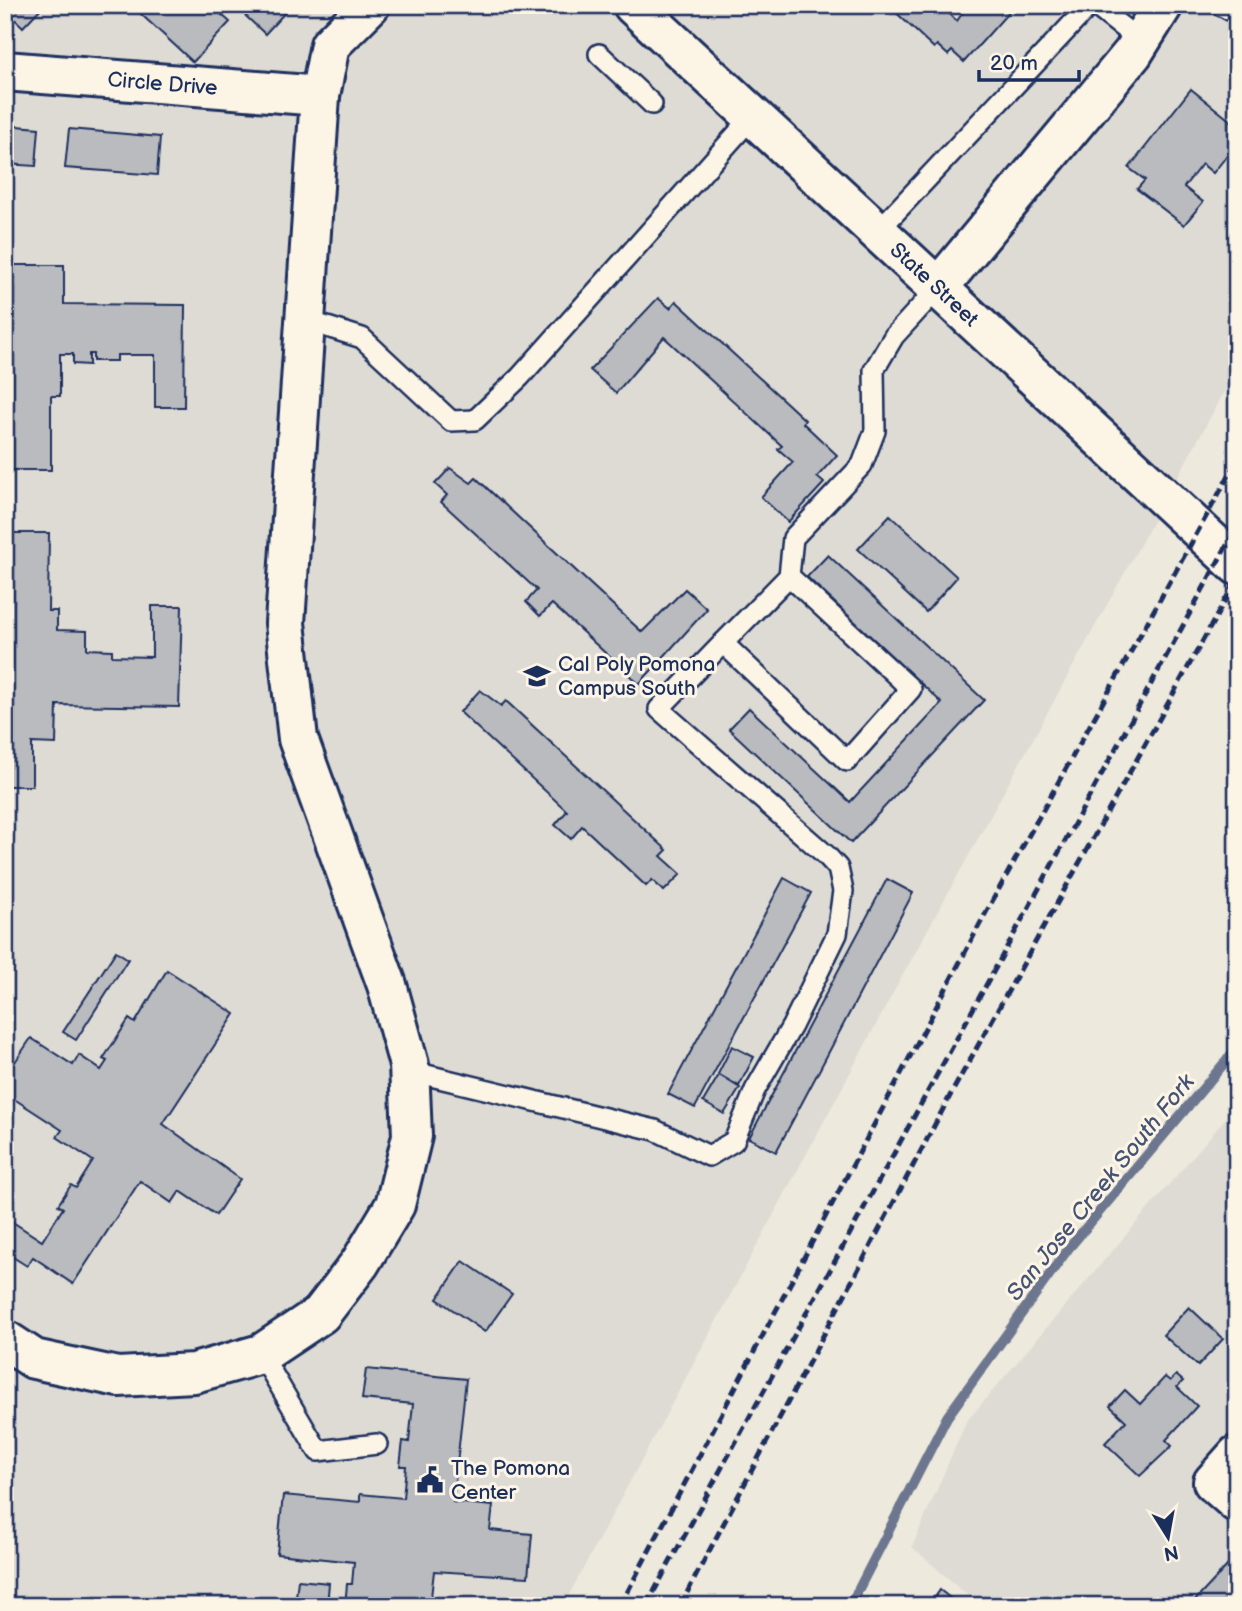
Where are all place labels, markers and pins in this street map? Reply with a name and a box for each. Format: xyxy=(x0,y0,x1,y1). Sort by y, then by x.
place label: Cal Poly Pomona Campus South xyxy=(558,652,715,701)
school or university icon: Cal Poly Pomona Campus South xyxy=(522,661,552,691)
place label: The Pomona Center xyxy=(451,1456,570,1505)
public building icon: The Pomona Center xyxy=(415,1465,445,1495)

